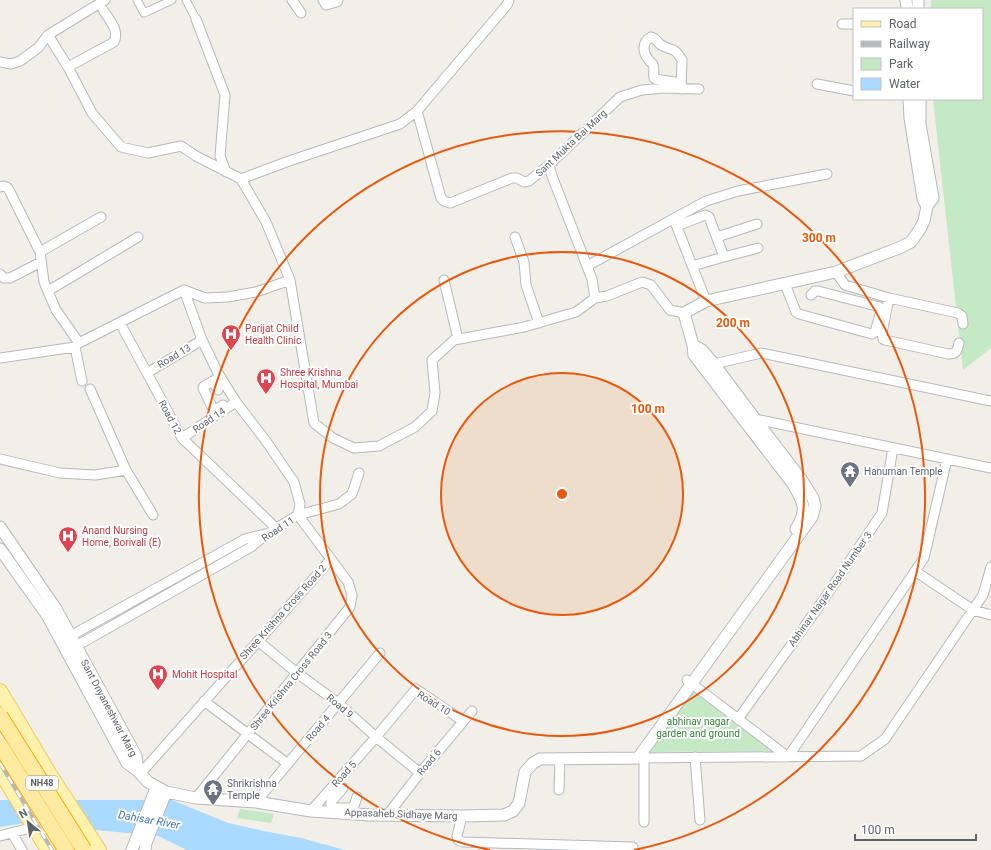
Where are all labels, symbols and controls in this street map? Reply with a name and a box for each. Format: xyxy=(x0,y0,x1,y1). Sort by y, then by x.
legend xyxy=(853,8,983,100)
text: Road xyxy=(889,17,917,31)
text: Railway xyxy=(889,37,930,51)
text: Park xyxy=(889,57,914,71)
text: Water xyxy=(889,77,920,91)
street label: Sant Mukta Bai Marg xyxy=(533,107,609,179)
text: 300 m xyxy=(802,231,836,245)
text: 200 m xyxy=(716,316,750,330)
hospital icon: Parijat Child Health Clinic xyxy=(220,323,242,351)
place label: Parijat Child Health Clinic xyxy=(245,323,301,346)
street label: Road 13 xyxy=(155,342,193,370)
hospital icon: Shree Krishna Hospital, Mumbai xyxy=(255,367,277,395)
place label: Shree Krishna Hospital, Mumbai xyxy=(280,367,358,390)
street label: Road 12 xyxy=(157,398,184,436)
text: 100 m xyxy=(631,402,665,416)
street label: Road 14 xyxy=(191,405,228,435)
temple icon: Hanuman Temple xyxy=(839,460,861,488)
place label: Hanuman Temple xyxy=(864,466,943,477)
centre of rings xyxy=(555,487,569,501)
street label: Road 11 xyxy=(260,514,296,544)
hospital icon: Anand Nursing Home, Borivali (E) xyxy=(57,525,79,553)
place label: Anand Nursing Home, Borivali (E) xyxy=(82,525,161,549)
street label: Abhinav Nagar Road Number 3 xyxy=(786,530,874,648)
street label: Shree Krishna Cross Road 2 xyxy=(238,562,329,662)
street label: Shree Krishna Cross Road 3 xyxy=(248,630,334,732)
street label: Sant Dnyaneshwar Marg xyxy=(79,658,139,758)
hospital icon: Mohit Hospital xyxy=(147,663,169,691)
place label: Mohit Hospital xyxy=(172,669,237,680)
street label: Road 10 xyxy=(416,689,453,718)
street label: Road 9 xyxy=(325,692,355,720)
street label: Road 4 xyxy=(304,712,332,743)
park label: abhinav nagar garden and ground xyxy=(656,716,740,739)
street label: Road 6 xyxy=(415,746,443,777)
street label: Road 5 xyxy=(330,759,359,789)
road number: NH48 xyxy=(26,776,58,790)
temple icon: Shrikrishna Temple xyxy=(202,778,224,806)
place label: Shrikrishna Temple xyxy=(227,778,277,801)
north arrow xyxy=(8,802,48,842)
text: N xyxy=(17,806,30,821)
street label: Appasaheb Sidhaye Marg xyxy=(344,807,458,821)
water label: Dahisar River xyxy=(117,808,181,832)
scale bar xyxy=(855,816,976,842)
text: 100 m xyxy=(861,823,895,837)

